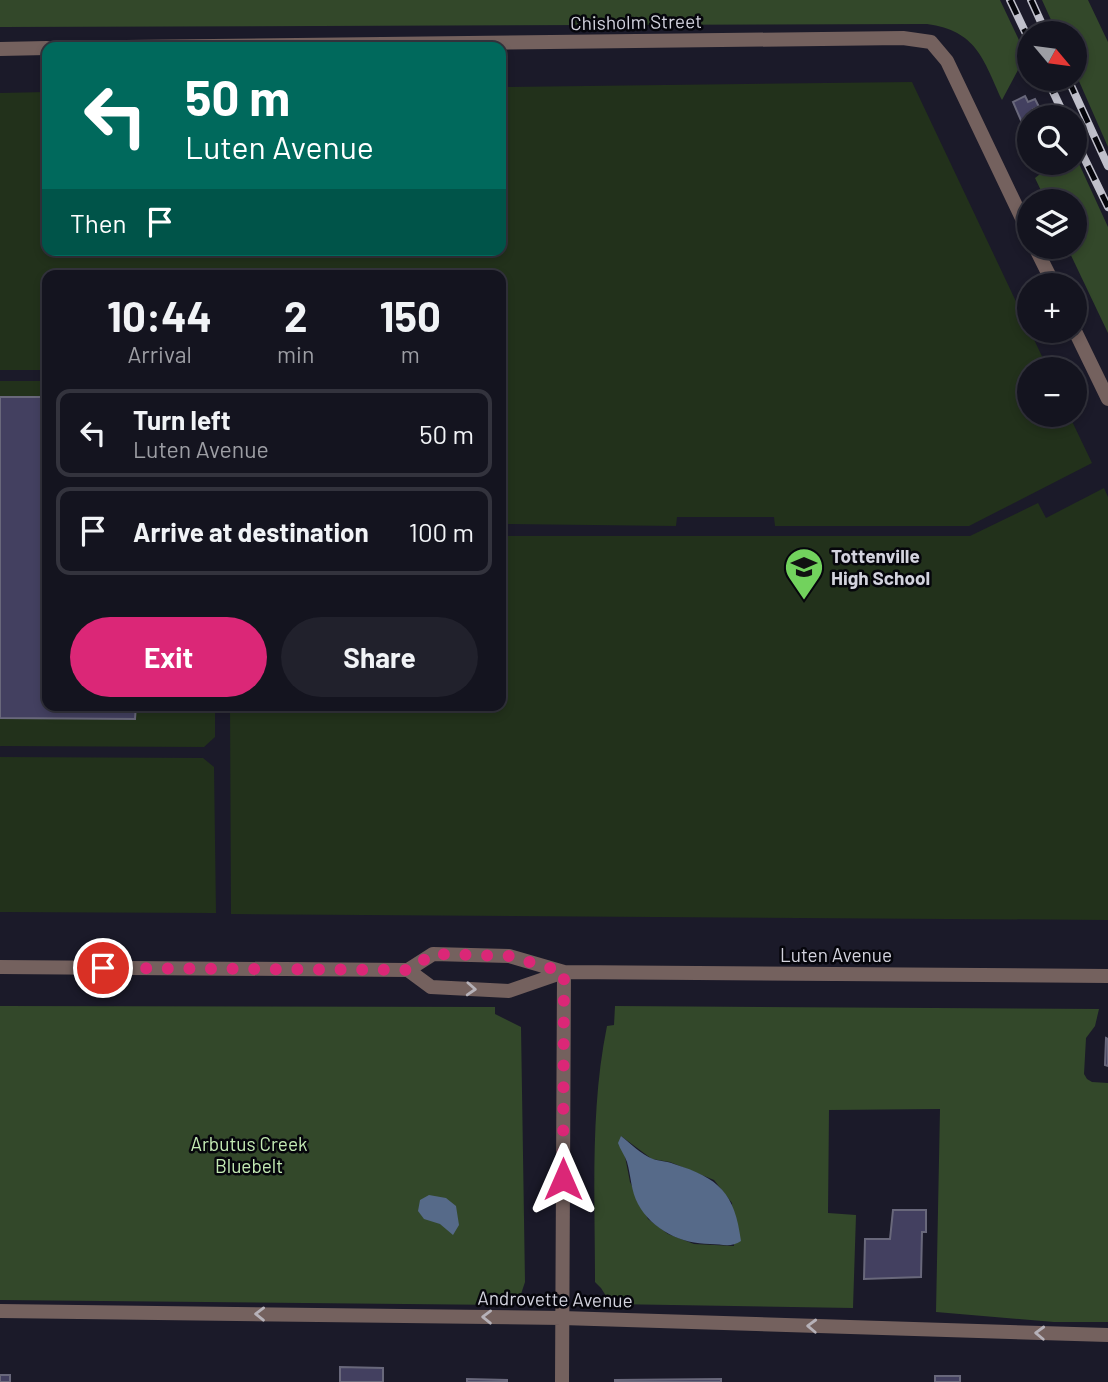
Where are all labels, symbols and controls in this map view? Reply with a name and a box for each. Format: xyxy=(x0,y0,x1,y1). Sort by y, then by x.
street label: Chisholm Street xyxy=(570,9,702,34)
north arrow xyxy=(1017,21,1087,91)
map controls xyxy=(1017,21,1087,427)
text: 50 m xyxy=(185,67,290,126)
icon: left xyxy=(70,70,161,161)
button: search xyxy=(1017,105,1087,175)
text: Luten Avenue xyxy=(185,127,374,165)
button: layers xyxy=(1017,189,1087,259)
icon: arrive xyxy=(141,203,179,241)
text: Then xyxy=(70,207,127,238)
button: + xyxy=(1017,273,1087,343)
text: 10:44 xyxy=(107,290,212,340)
text: 2 xyxy=(284,290,307,340)
text: 150 xyxy=(379,290,441,340)
text: Arrival xyxy=(127,340,192,368)
text: min xyxy=(277,340,314,368)
text: m xyxy=(401,340,420,368)
button: − xyxy=(1017,357,1087,427)
text: Turn left xyxy=(133,404,231,435)
icon: left xyxy=(74,414,112,452)
text: 50 m xyxy=(419,418,474,449)
text: Luten Avenue xyxy=(133,435,269,463)
icon: arrive xyxy=(74,512,112,550)
text: Arrive at destination xyxy=(133,516,369,547)
text: 100 m xyxy=(409,516,474,547)
place label: Tottenville High School xyxy=(831,544,930,589)
school or university icon: Tottenville High School xyxy=(783,546,825,601)
button: Exit xyxy=(70,617,267,697)
button: Share xyxy=(281,617,478,697)
pin xyxy=(73,938,133,998)
street label: Luten Avenue xyxy=(780,943,892,966)
icon: arrive xyxy=(84,949,122,987)
one-way arrow xyxy=(466,981,477,996)
park label: Arbutus Creek Bluebelt xyxy=(190,1132,308,1177)
position arrow xyxy=(526,1142,600,1216)
street label: Androvette Avenue xyxy=(477,1286,633,1311)
one-way arrow xyxy=(254,1306,264,1322)
one-way arrow xyxy=(481,1309,492,1325)
one-way arrow xyxy=(807,1318,818,1333)
one-way arrow xyxy=(1034,1325,1045,1340)

